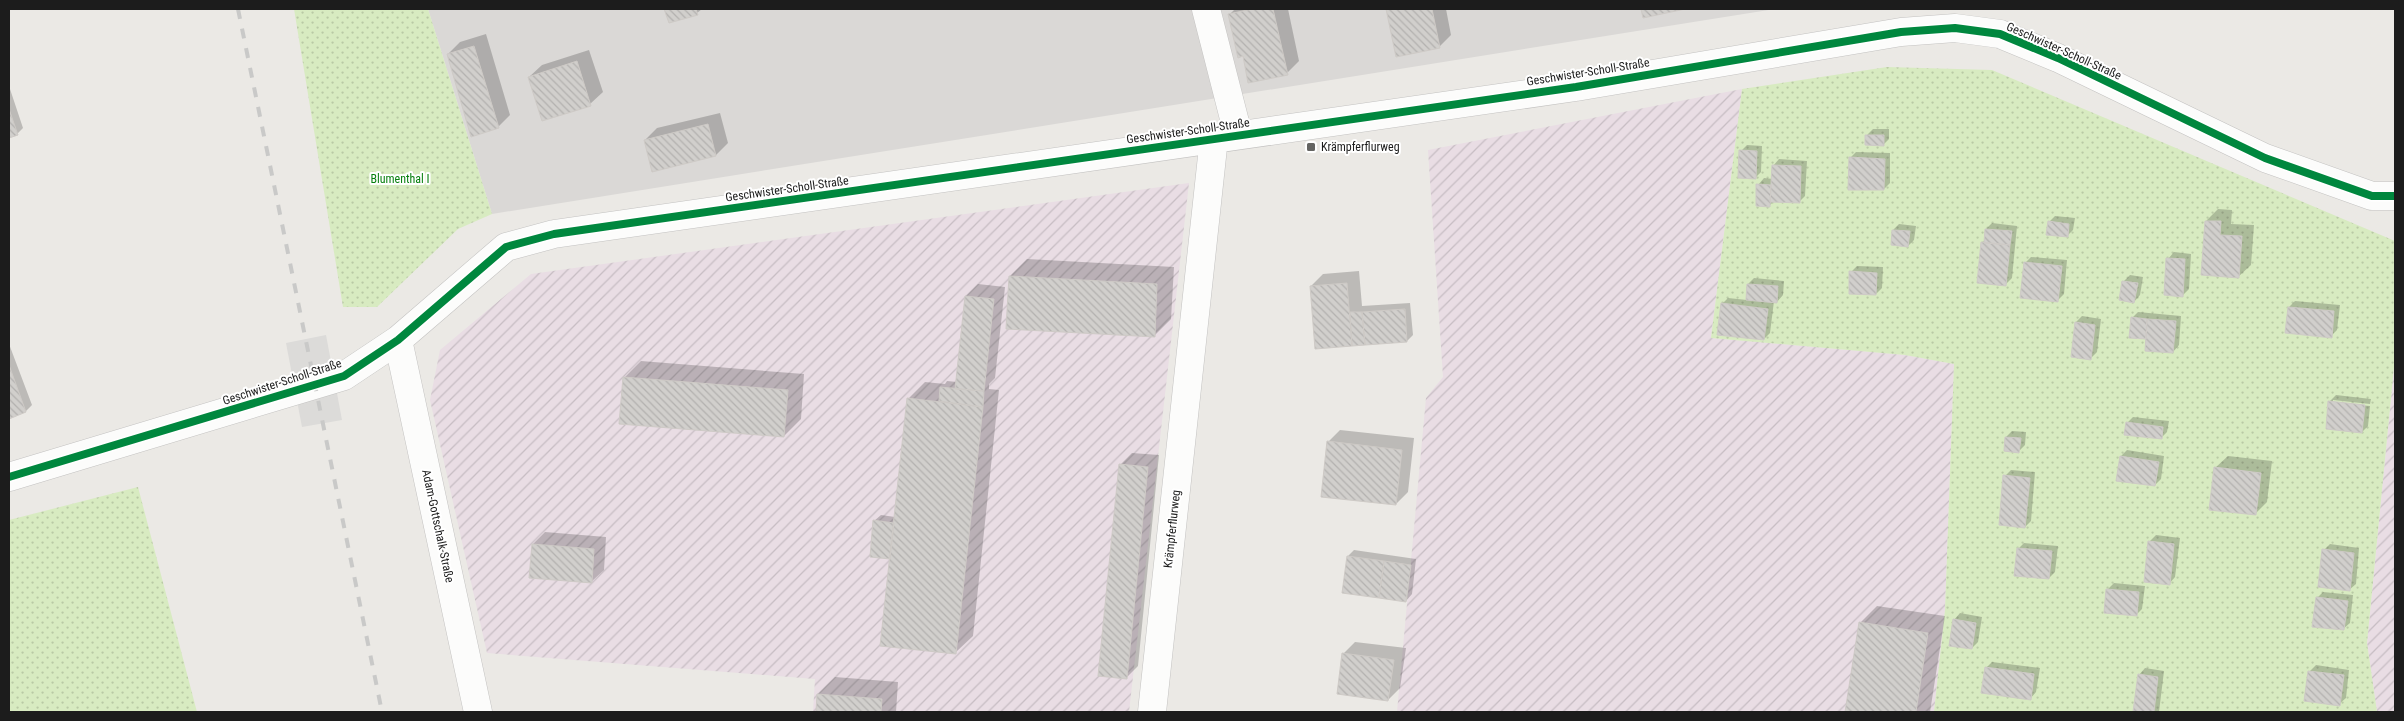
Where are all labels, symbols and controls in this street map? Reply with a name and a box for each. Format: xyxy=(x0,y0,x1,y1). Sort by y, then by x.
street label: Geschwister-Scholl-Straße xyxy=(2004,19,2124,83)
street label: Geschwister-Scholl-Straße xyxy=(1526,55,1651,89)
street label: Geschwister-Scholl-Straße xyxy=(1125,115,1251,147)
place label: Krämpferflurweg xyxy=(1321,140,1400,154)
marker: Krämpferflurweg xyxy=(1305,141,1317,153)
park label: Blumenthal I xyxy=(370,172,430,186)
street label: Geschwister-Scholl-Straße xyxy=(724,173,850,205)
street label: Geschwister-Scholl-Straße xyxy=(221,356,344,408)
street label: Adam-Gottschalk-Straße xyxy=(419,468,457,584)
street label: Krämpferflurweg xyxy=(1161,489,1183,569)

